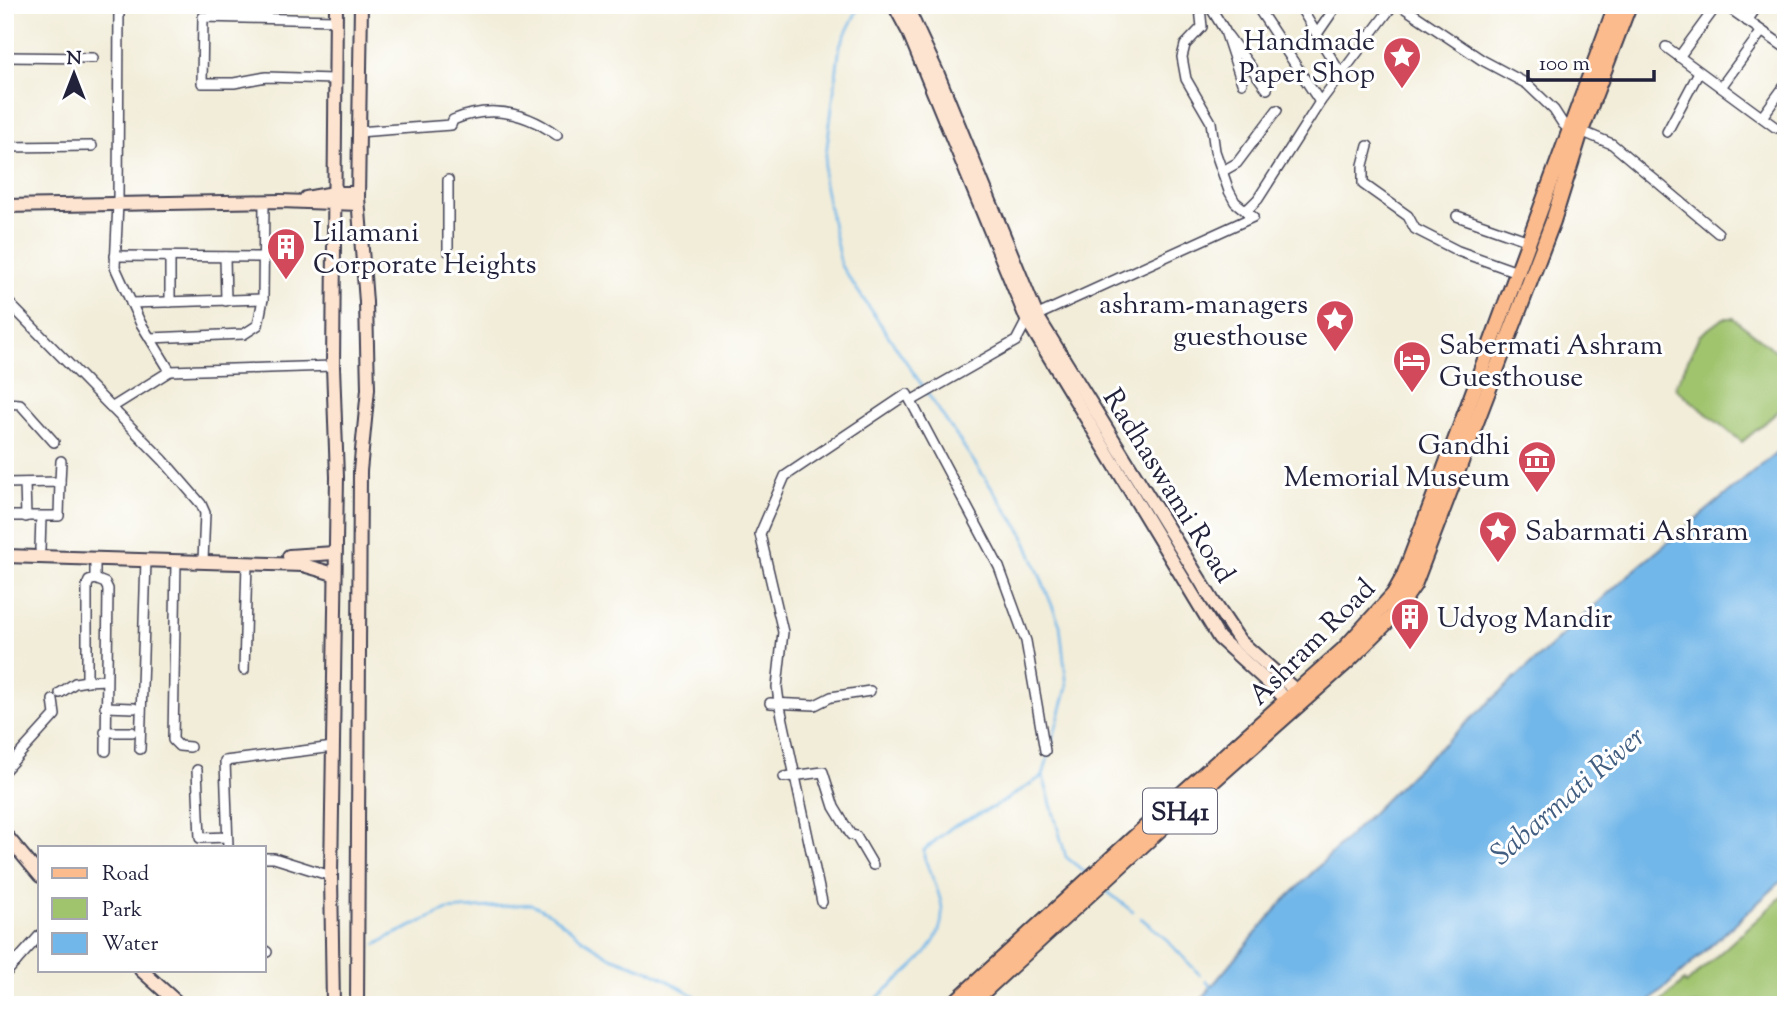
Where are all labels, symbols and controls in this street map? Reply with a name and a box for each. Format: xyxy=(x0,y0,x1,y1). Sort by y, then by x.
place label: Handmade Paper Shop xyxy=(1238,23,1375,95)
place icon: Handmade Paper Shop xyxy=(1381,35,1423,90)
north arrow xyxy=(38,38,108,108)
scale bar xyxy=(1528,38,1654,82)
text: N xyxy=(66,46,82,73)
text: 100 m xyxy=(1539,50,1590,80)
place label: Lilamani Corporate Heights xyxy=(313,214,537,286)
building icon: Lilamani Corporate Heights xyxy=(265,226,307,281)
place label: ashram-managers guesthouse xyxy=(1099,286,1308,358)
place icon: ashram-managers guesthouse xyxy=(1314,298,1356,353)
place label: Sabermati Ashram Guesthouse xyxy=(1439,327,1663,399)
hotel icon: Sabermati Ashram Guesthouse xyxy=(1391,339,1433,394)
street label: Radhaswami Road xyxy=(1091,382,1244,592)
place label: Gandhi Memorial Museum xyxy=(1284,427,1510,499)
museum icon: Gandhi Memorial Museum xyxy=(1516,439,1558,494)
place icon: Sabarmati Ashram xyxy=(1477,509,1519,564)
place label: Sabarmati Ashram xyxy=(1525,513,1748,553)
street label: Ashram Road xyxy=(1241,570,1386,716)
building icon: Udyog Mandir xyxy=(1389,596,1431,651)
place label: Udyog Mandir xyxy=(1437,600,1613,640)
water label: Sabarmati River xyxy=(1482,717,1656,876)
road number: SH41 xyxy=(1143,789,1217,834)
legend xyxy=(38,846,266,972)
text: Road xyxy=(102,860,149,890)
text: Park xyxy=(102,896,143,926)
text: Water xyxy=(102,930,159,960)

